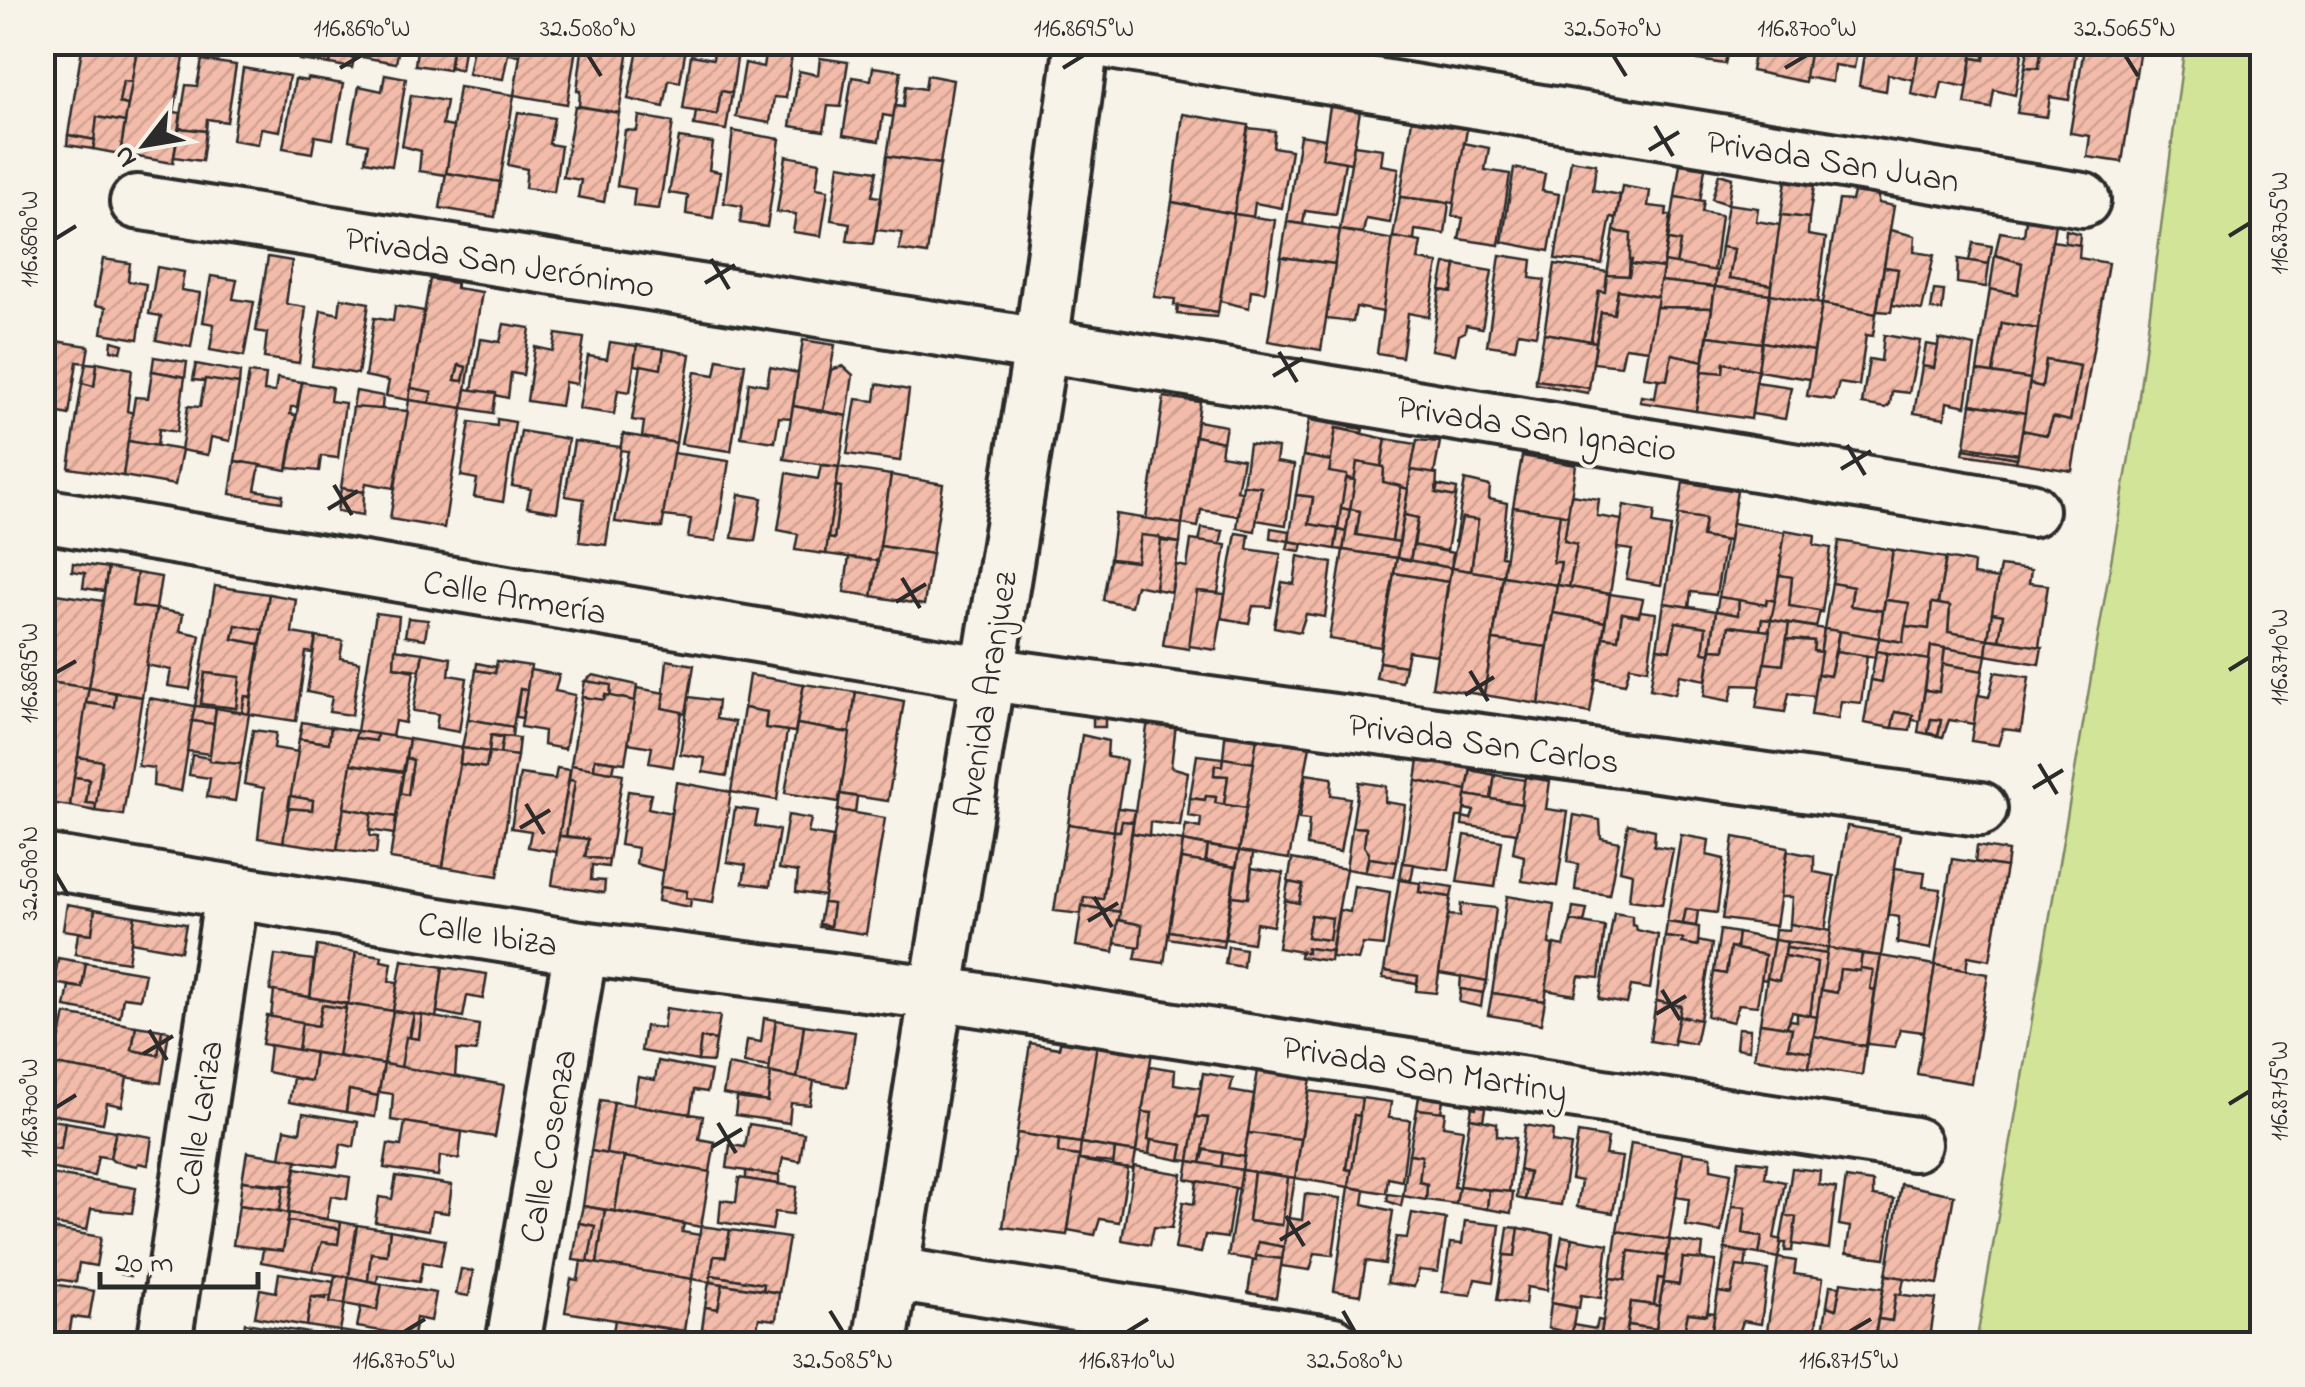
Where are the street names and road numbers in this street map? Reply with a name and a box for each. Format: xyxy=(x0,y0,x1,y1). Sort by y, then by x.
street label: Privada San Juan xyxy=(1702,118,1963,209)
street label: Privada San Jerónimo xyxy=(341,215,658,314)
street label: Privada San Ignacio xyxy=(1393,383,1680,478)
street label: Calle Armería xyxy=(419,558,610,641)
street label: Avenida Aranjuez xyxy=(944,568,1033,821)
street label: Privada San Carlos xyxy=(1345,701,1622,790)
street label: Calle Ibiza xyxy=(414,900,561,973)
street label: Privada San Martiny xyxy=(1278,1024,1571,1119)
street label: Calle Lariza xyxy=(164,1037,239,1200)
street label: Calle Cosenza xyxy=(508,1046,593,1248)

